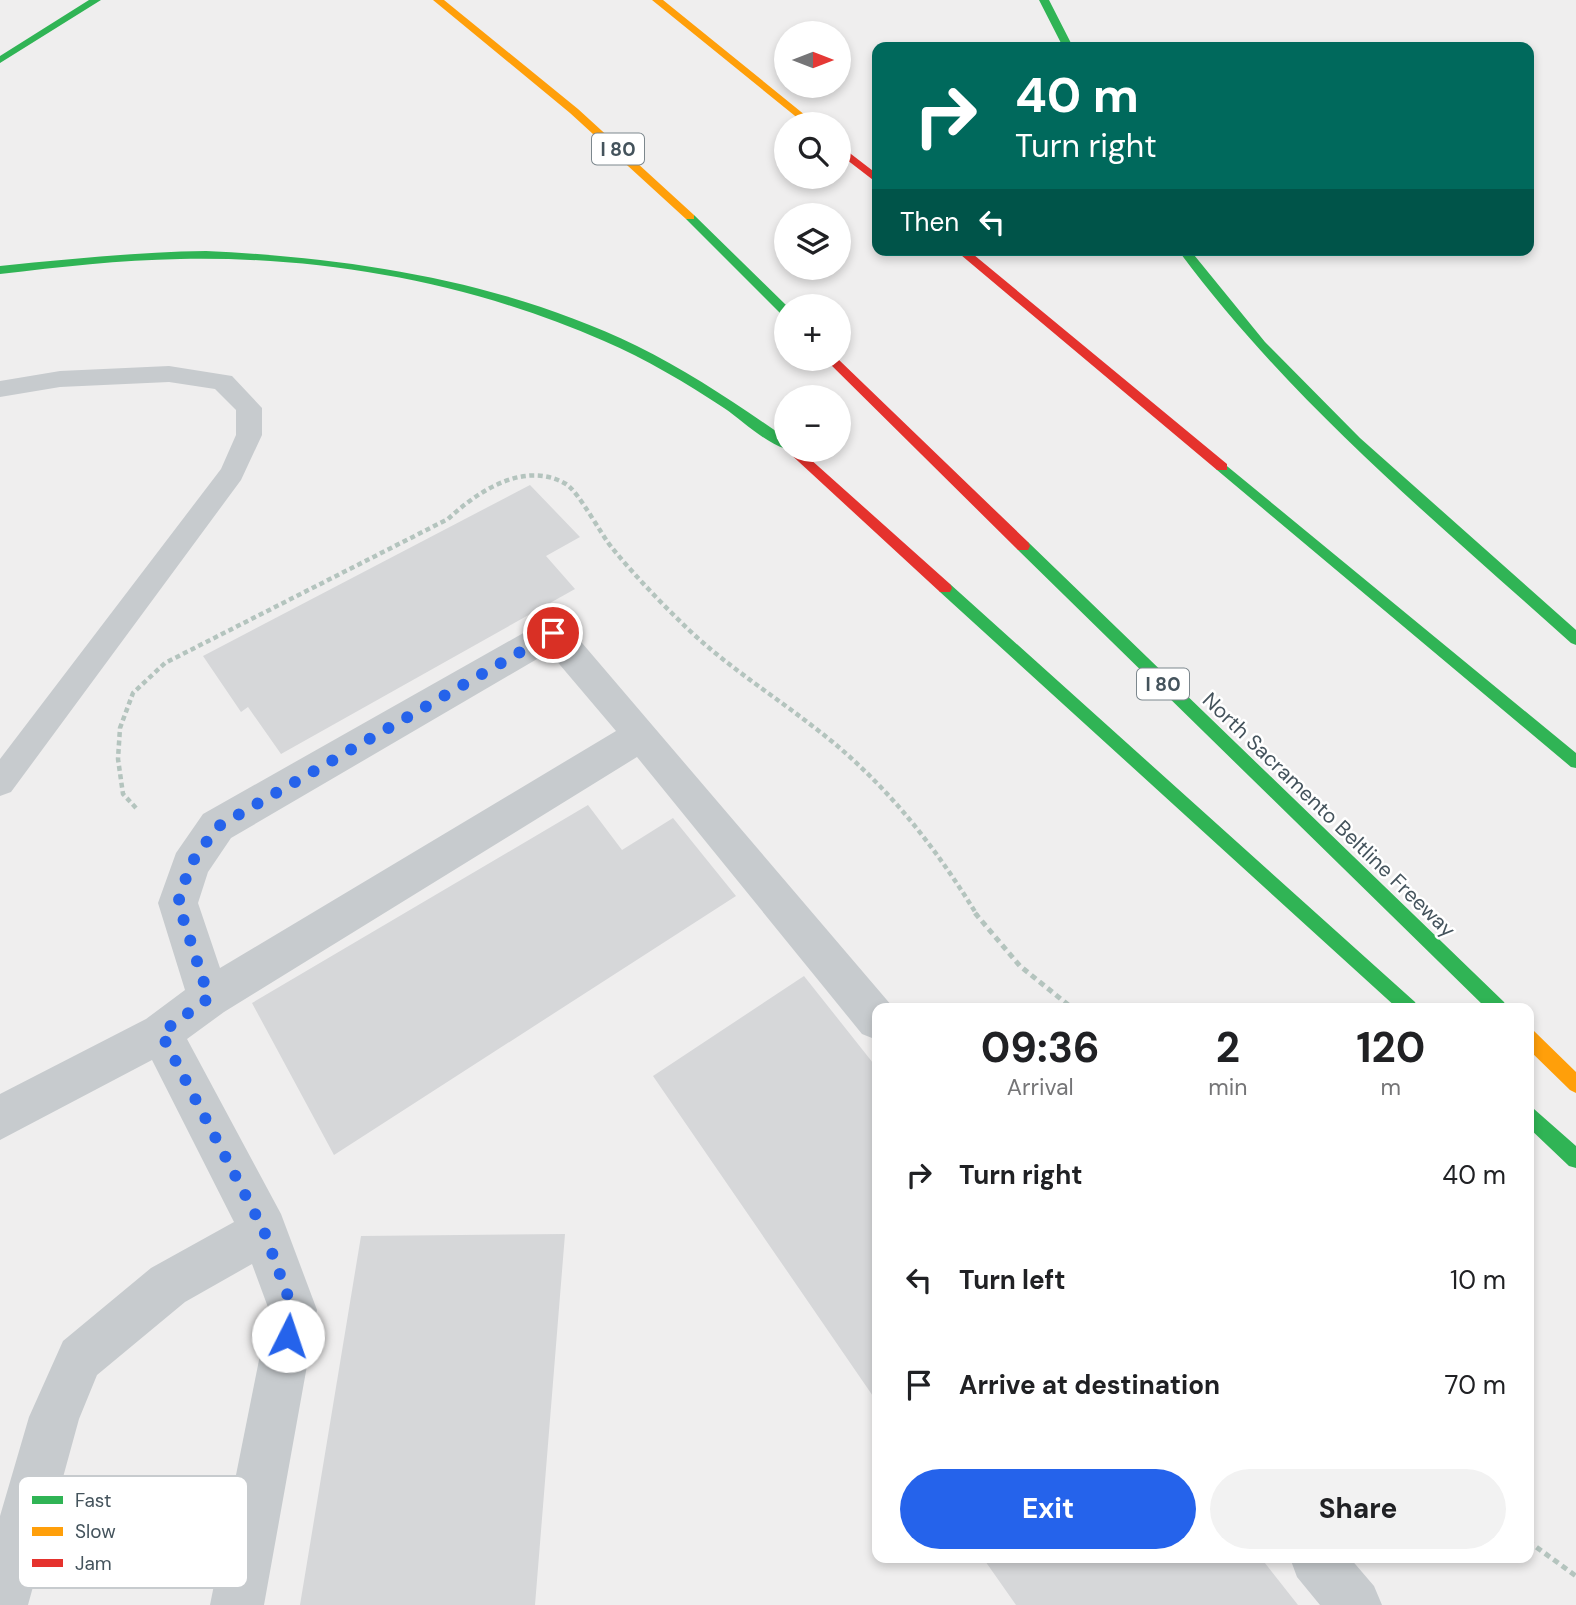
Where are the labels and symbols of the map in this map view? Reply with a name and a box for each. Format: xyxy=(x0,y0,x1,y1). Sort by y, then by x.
north arrow xyxy=(774,21,850,98)
road number: I 80 xyxy=(592,134,644,164)
pin xyxy=(523,603,583,663)
road number: I 80 xyxy=(1137,668,1189,699)
street label: North Sacramento Beltline Freeway xyxy=(1196,686,1462,944)
position arrow xyxy=(251,1299,325,1373)
legend xyxy=(18,1476,248,1588)
text: Fast xyxy=(75,1488,111,1513)
text: Slow xyxy=(75,1519,116,1544)
text: Jam xyxy=(75,1551,112,1576)

